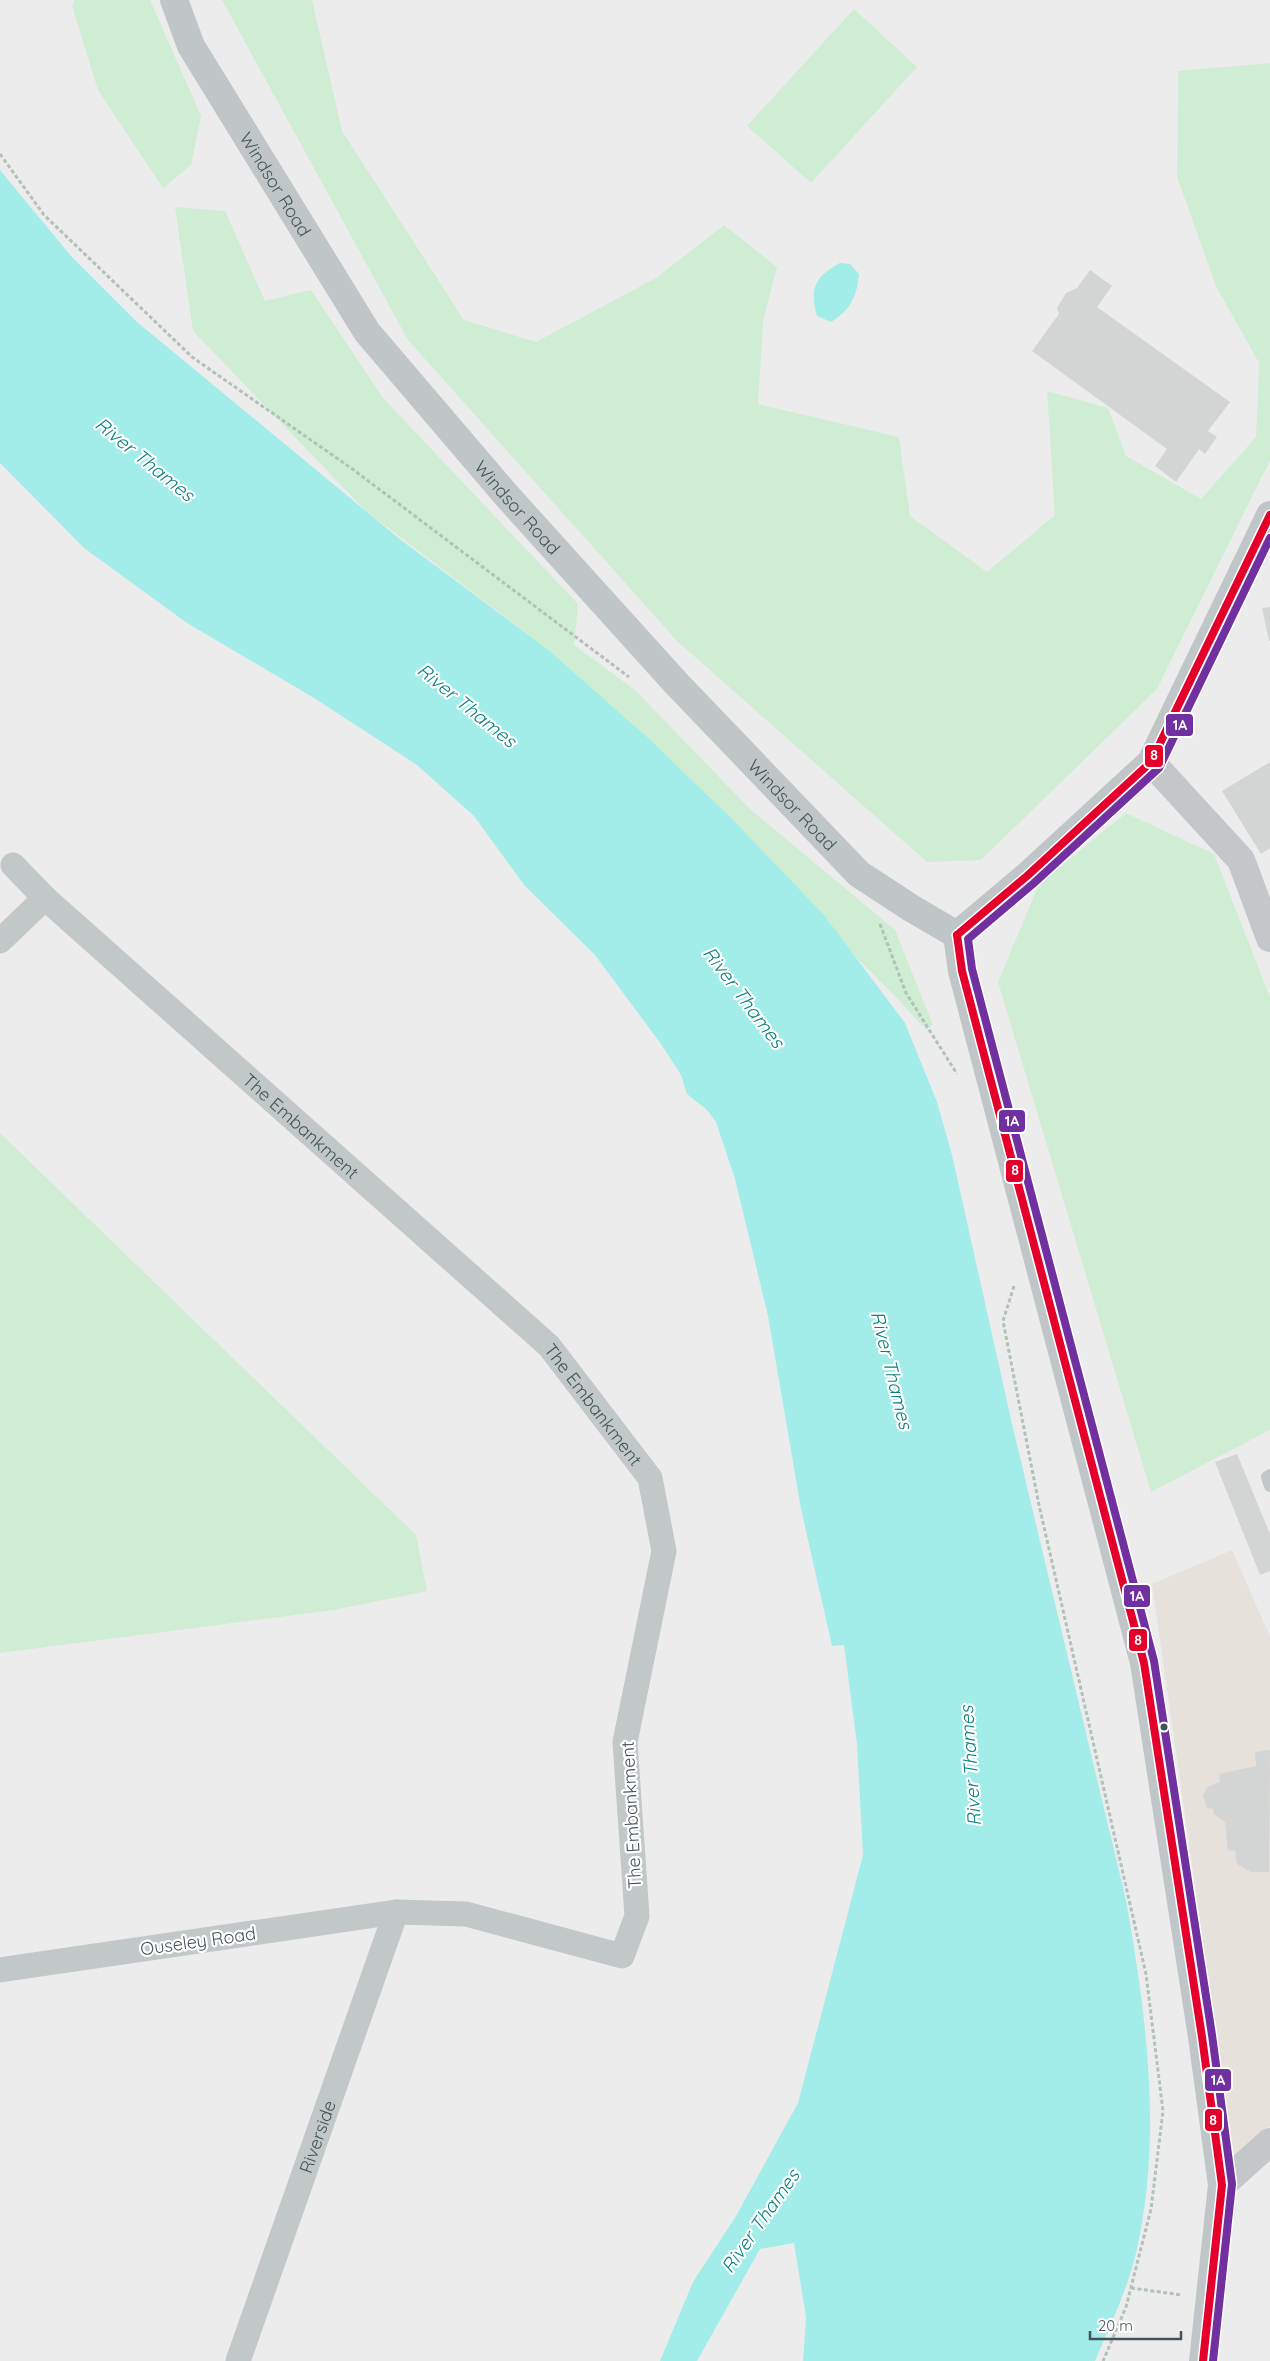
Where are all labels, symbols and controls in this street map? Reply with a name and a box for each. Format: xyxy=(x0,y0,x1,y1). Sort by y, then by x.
street label: Windsor Road xyxy=(235,127,317,240)
water label: River Thames xyxy=(91,412,200,507)
street label: Windsor Road xyxy=(470,455,566,559)
water label: River Thames xyxy=(413,658,522,753)
line badge: 1A xyxy=(1165,713,1194,737)
text: 1A xyxy=(1173,716,1187,734)
line badge: 8 xyxy=(1144,744,1164,768)
text: 8 xyxy=(1150,746,1158,764)
street label: Windsor Road xyxy=(743,754,842,855)
water label: River Thames xyxy=(698,942,791,1053)
street label: The Embankment xyxy=(238,1068,364,1183)
line badge: 1A xyxy=(998,1109,1026,1133)
text: 1A xyxy=(1005,1112,1019,1130)
line badge: 8 xyxy=(1005,1159,1024,1183)
text: 8 xyxy=(1011,1161,1019,1179)
water label: River Thames xyxy=(866,1309,919,1433)
street label: The Embankment xyxy=(540,1339,648,1470)
line badge: 1A xyxy=(1123,1584,1151,1608)
text: 1A xyxy=(1130,1587,1144,1605)
line badge: 8 xyxy=(1128,1628,1148,1652)
text: 8 xyxy=(1134,1631,1142,1649)
water label: River Thames xyxy=(954,1704,986,1827)
unlabelled marker xyxy=(1159,1722,1169,1732)
street label: The Embankment xyxy=(616,1741,646,1889)
street label: Ouseley Road xyxy=(139,1922,257,1960)
line badge: 1A xyxy=(1204,2068,1232,2092)
text: 1A xyxy=(1211,2071,1225,2089)
street label: Riverside xyxy=(294,2097,340,2176)
line badge: 8 xyxy=(1204,2108,1223,2132)
text: 8 xyxy=(1209,2111,1217,2129)
water label: River Thames xyxy=(716,2164,805,2277)
scale bar xyxy=(1090,2308,1181,2340)
text: 20 m xyxy=(1098,2316,1133,2335)

